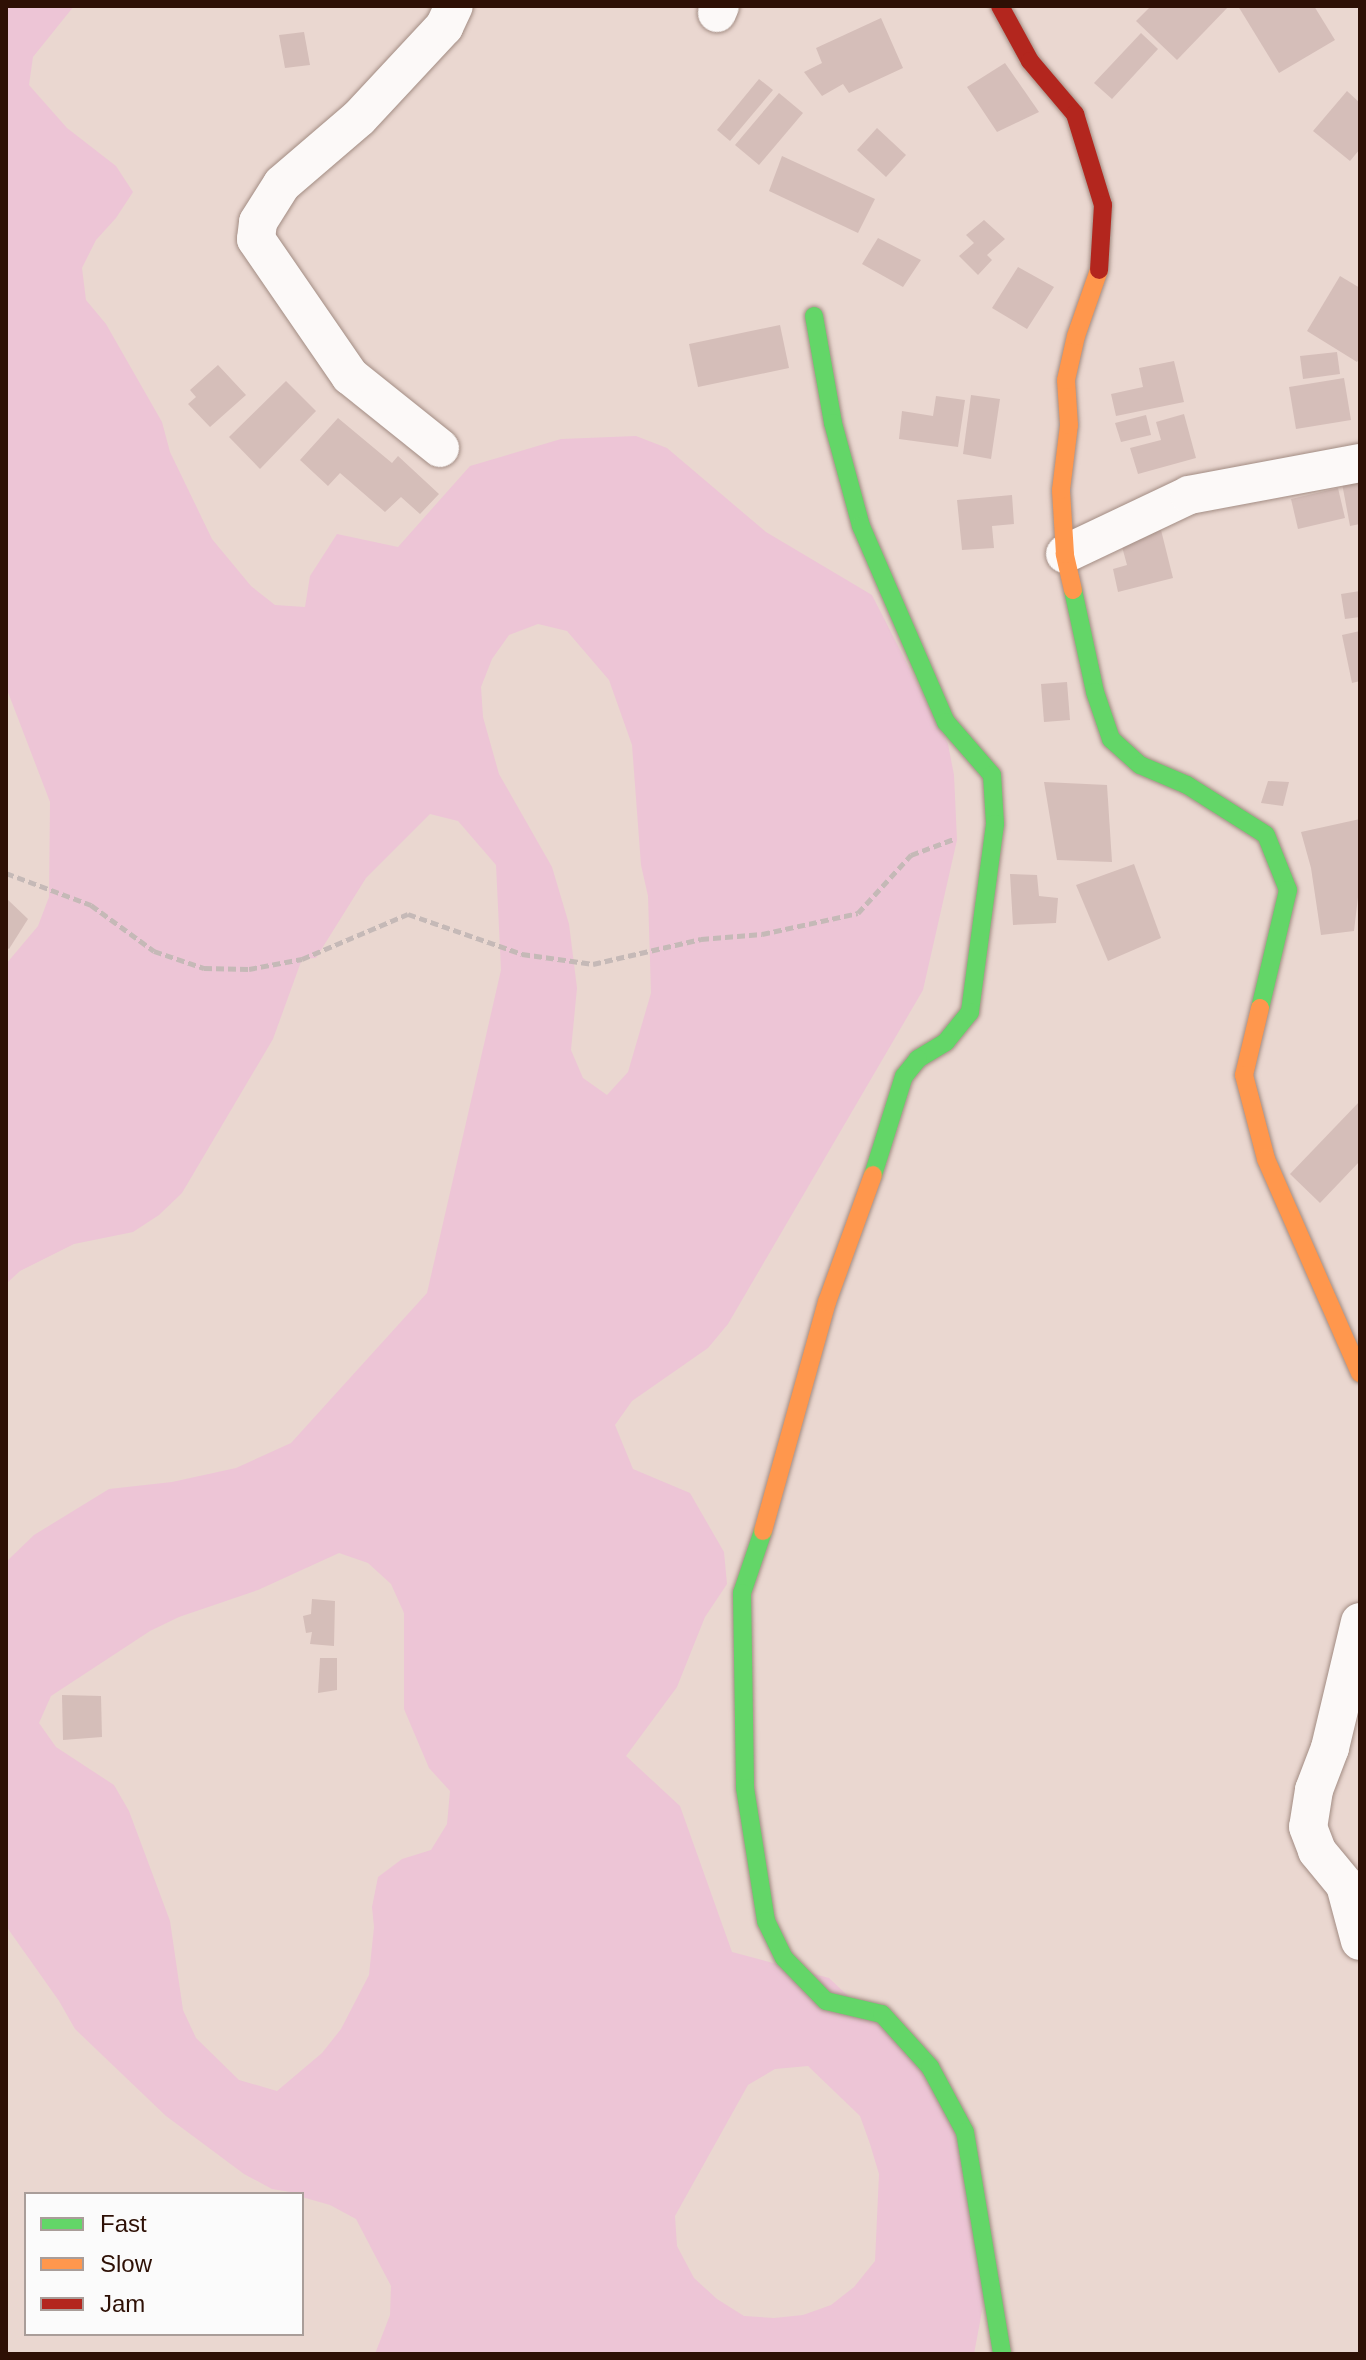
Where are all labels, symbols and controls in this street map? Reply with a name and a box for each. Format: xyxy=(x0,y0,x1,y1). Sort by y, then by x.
legend xyxy=(24,2192,304,2336)
text: Fast xyxy=(100,2210,147,2237)
text: Slow xyxy=(100,2250,152,2277)
text: Jam xyxy=(100,2290,145,2317)

